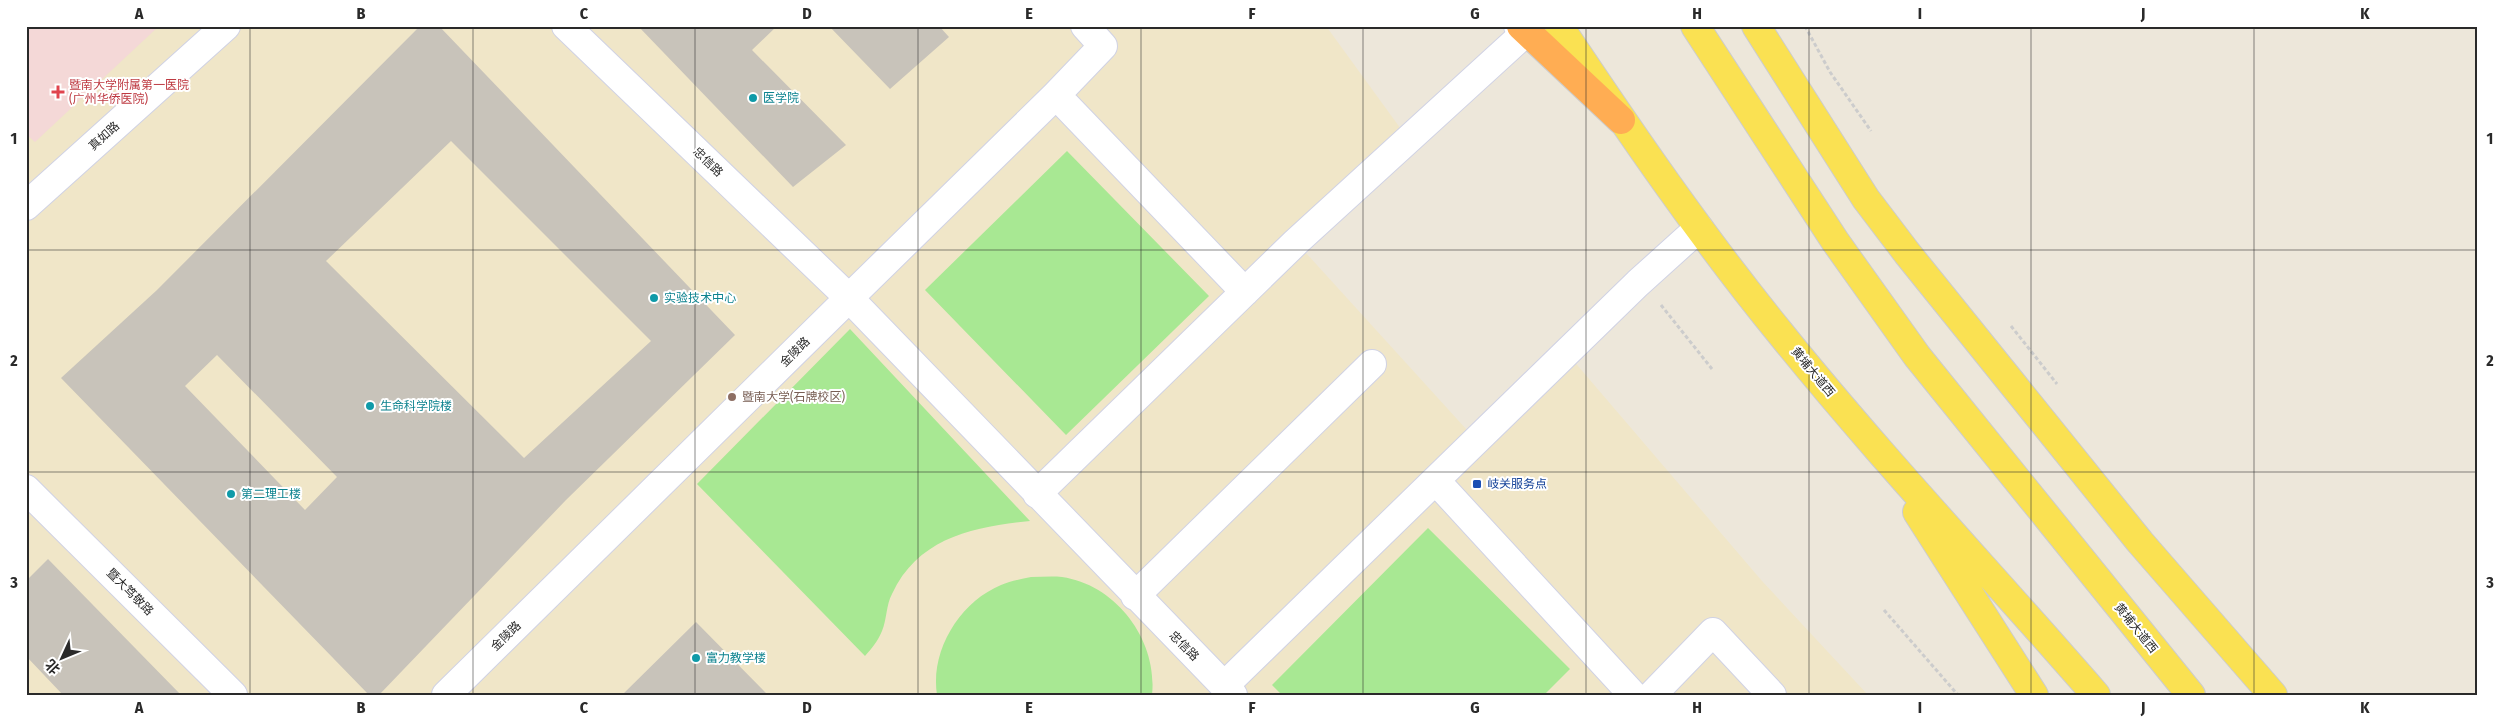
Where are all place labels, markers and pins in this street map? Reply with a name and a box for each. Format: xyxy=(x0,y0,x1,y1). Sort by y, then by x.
place label: 暨南大学附属第一医院 (广州华侨医院) xyxy=(69,78,189,106)
marker: 暨南大学附属第一医院 (广州华侨医院) xyxy=(51,85,65,99)
place label: 医学院 xyxy=(763,91,799,105)
marker: 医学院 xyxy=(747,92,759,104)
place label: 实验技术中心 xyxy=(664,291,736,305)
marker: 实验技术中心 xyxy=(648,292,660,304)
place label: 暨南大学(石牌校区) xyxy=(742,390,846,404)
marker: 暨南大学(石牌校区) xyxy=(726,391,738,403)
place label: 生命科学院楼 xyxy=(380,399,452,413)
marker: 生命科学院楼 xyxy=(364,400,376,412)
place label: 岐关服务点 xyxy=(1487,477,1547,491)
marker: 岐关服务点 xyxy=(1471,478,1483,490)
place label: 第二理工楼 xyxy=(241,487,301,501)
marker: 第二理工楼 xyxy=(225,488,237,500)
place label: 富力教学楼 xyxy=(706,651,766,665)
marker: 富力教学楼 xyxy=(690,652,702,664)

